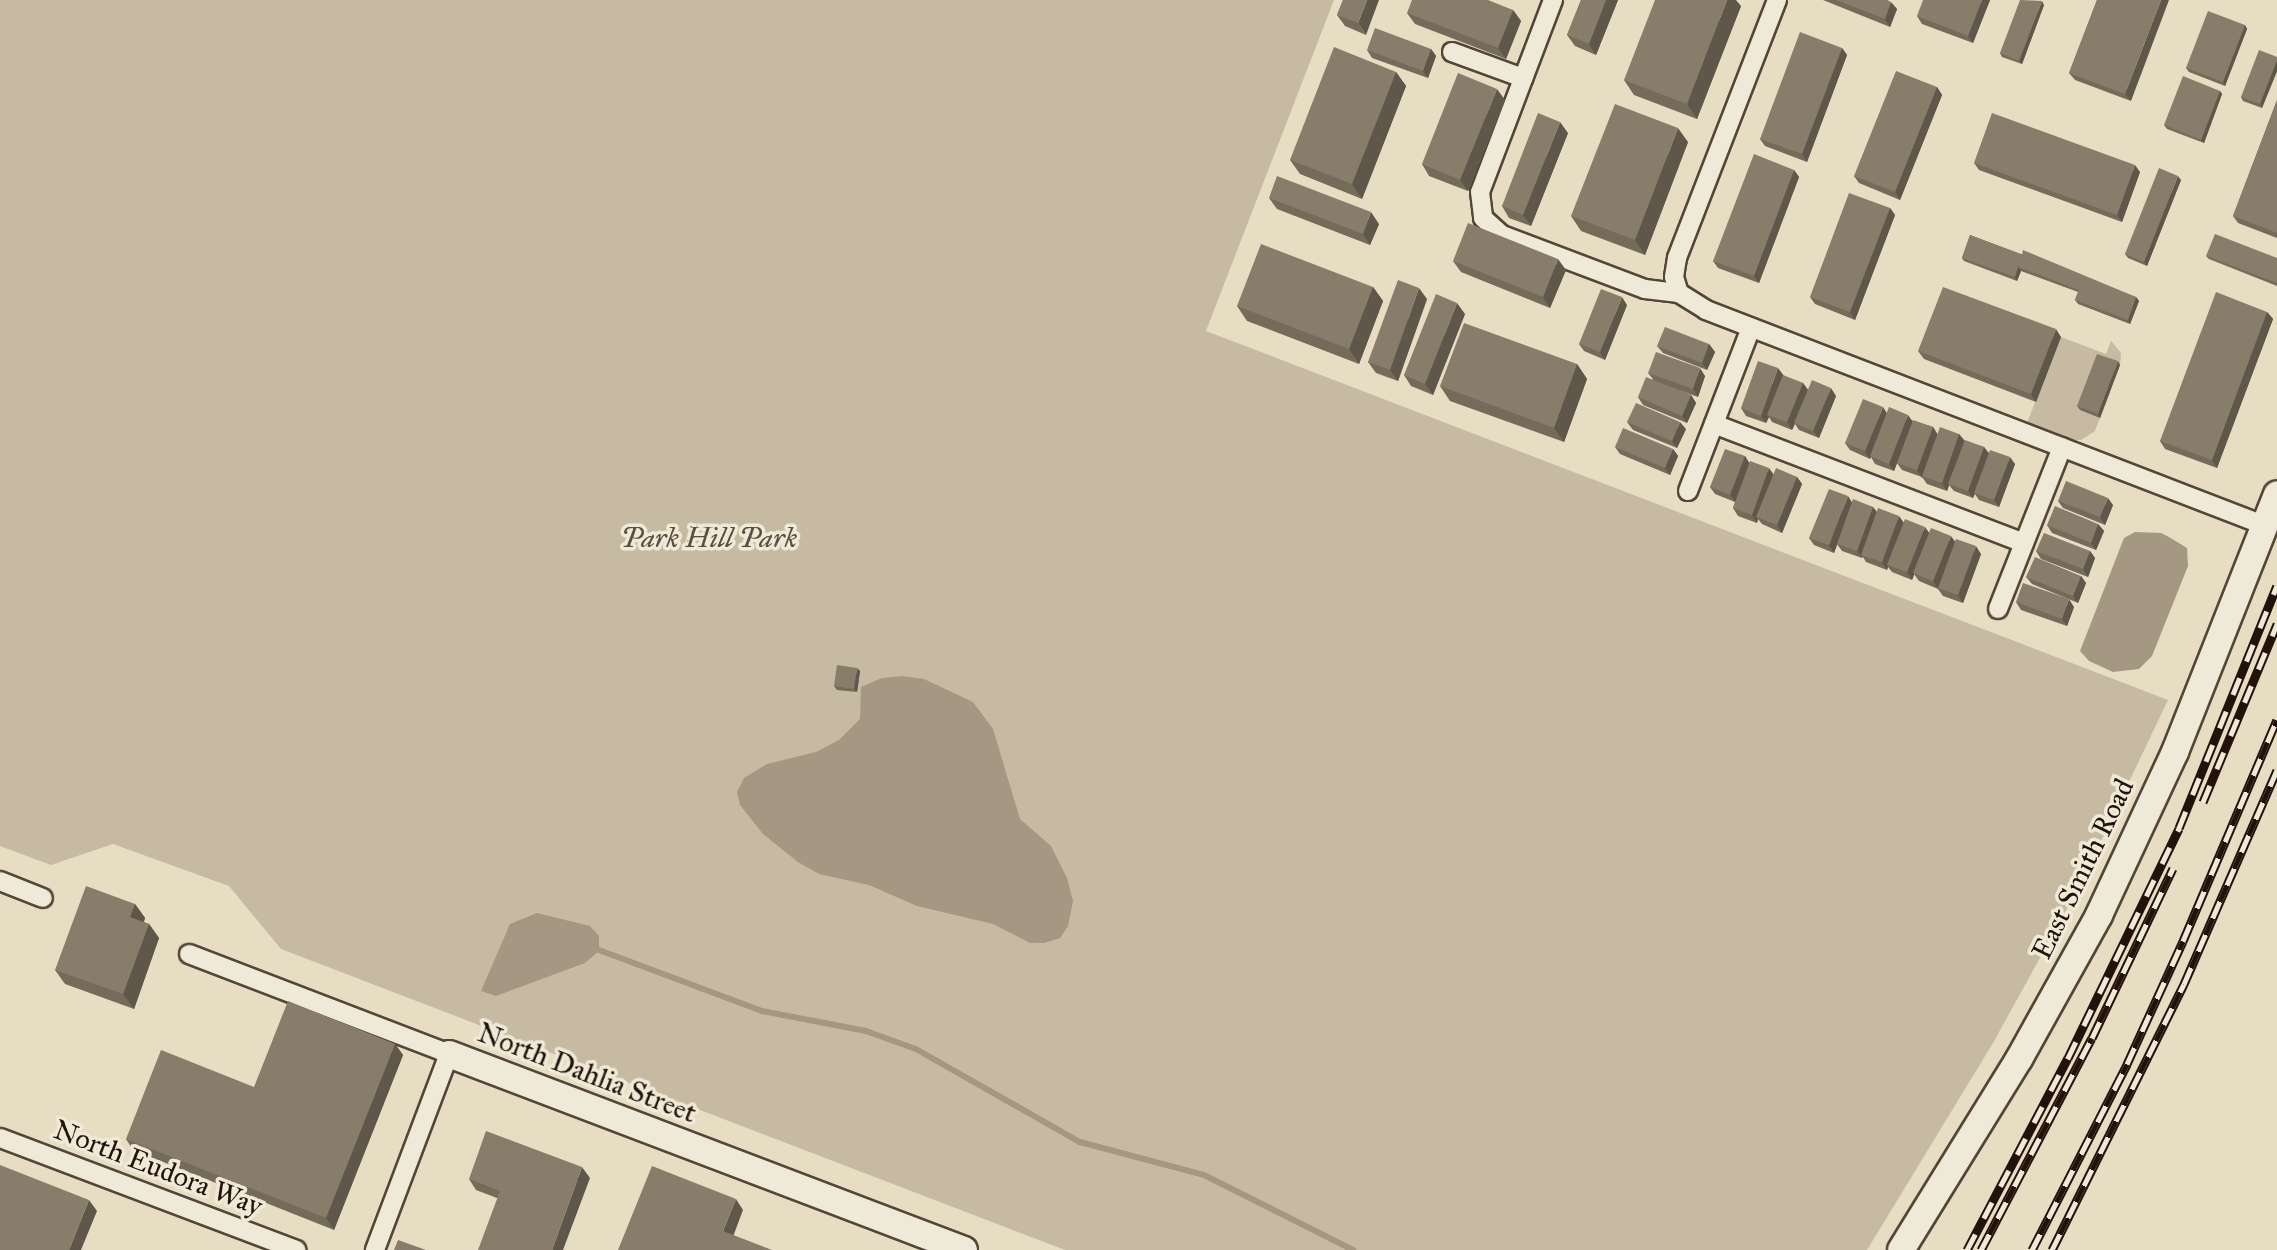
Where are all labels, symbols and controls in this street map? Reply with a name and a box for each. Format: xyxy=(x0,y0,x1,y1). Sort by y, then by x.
park label: Park Hill Park xyxy=(621,521,797,555)
street label: East Smith Road xyxy=(2025,773,2141,965)
street label: North Dahlia Street xyxy=(473,1016,701,1130)
street label: North Eudora Way xyxy=(49,1113,267,1223)

